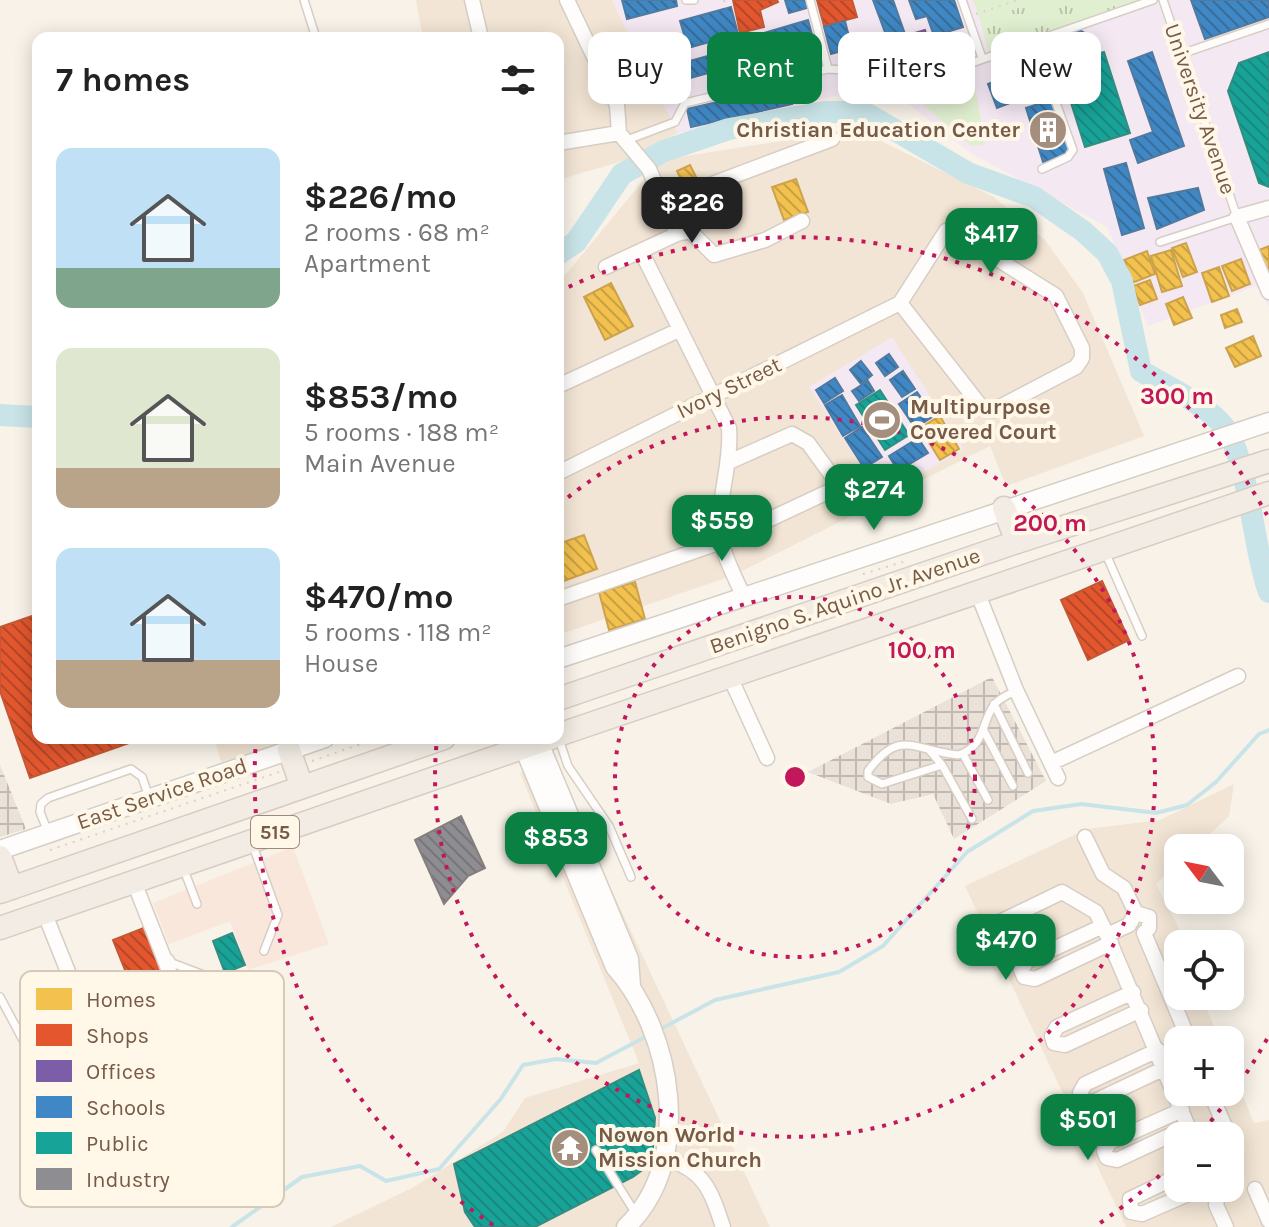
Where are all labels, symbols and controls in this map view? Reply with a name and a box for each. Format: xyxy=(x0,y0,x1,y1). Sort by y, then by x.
street label: University Avenue xyxy=(1159,20,1241,198)
chip: Buy xyxy=(588,32,691,104)
chip: Rent xyxy=(707,32,822,104)
chip: Filters xyxy=(838,32,975,104)
chip: New xyxy=(991,32,1101,104)
icon: filters xyxy=(496,58,540,102)
text: 7 homes xyxy=(56,60,190,100)
building icon: Christian Education Center xyxy=(1027,109,1069,151)
place label: Christian Education Center xyxy=(736,117,1020,143)
text: $226/mo xyxy=(304,177,457,217)
pin: $226 xyxy=(645,177,739,245)
icon: home xyxy=(120,180,216,276)
text: $226 xyxy=(659,187,725,218)
pin: $417 xyxy=(944,208,1038,276)
text: 2 rooms · 68 m² xyxy=(304,217,490,248)
text: $417 xyxy=(963,218,1019,249)
text: Apartment xyxy=(304,248,431,279)
street label: Ivory Street xyxy=(672,352,786,424)
text: $853/mo xyxy=(304,377,458,417)
icon: home xyxy=(120,380,216,476)
text: 300 m xyxy=(1140,382,1214,410)
place label: Multipurpose Covered Court xyxy=(910,394,1057,445)
sports icon: Multipurpose Covered Court xyxy=(861,399,903,441)
text: 5 rooms · 188 m² xyxy=(304,417,499,448)
text: Main Avenue xyxy=(304,448,456,479)
pin: $274 xyxy=(827,464,921,532)
text: $274 xyxy=(843,474,905,505)
pin: $559 xyxy=(675,495,769,563)
text: $559 xyxy=(690,505,754,536)
text: 200 m xyxy=(1013,509,1087,537)
street label: Benigno S. Aquino Jr. Avenue xyxy=(706,542,984,660)
text: $470/mo xyxy=(304,577,454,617)
icon: home xyxy=(120,580,216,676)
text: 5 rooms · 118 m² xyxy=(304,617,492,648)
text: 100 m xyxy=(888,636,956,664)
text: House xyxy=(304,648,378,679)
street label: East Service Road xyxy=(74,753,250,835)
centre of rings xyxy=(781,763,809,791)
pin: $853 xyxy=(509,812,603,880)
road number: 515 xyxy=(251,816,299,848)
text: $853 xyxy=(523,822,589,853)
north arrow xyxy=(1164,834,1244,914)
map controls xyxy=(1164,834,1244,1202)
pin: $470 xyxy=(959,914,1053,982)
text: $470 xyxy=(975,924,1037,955)
button: locate xyxy=(1164,930,1244,1010)
legend xyxy=(20,971,284,1207)
text: Homes xyxy=(86,987,156,1013)
text: Shops xyxy=(86,1023,149,1049)
button: + xyxy=(1164,1026,1244,1106)
text: Offices xyxy=(86,1059,156,1085)
pin: $501 xyxy=(1041,1094,1135,1162)
text: Schools xyxy=(86,1095,166,1121)
text: $501 xyxy=(1059,1104,1117,1135)
place label: Nowon World Mission Church xyxy=(598,1122,762,1173)
button: − xyxy=(1164,1122,1244,1202)
temple icon: Nowon World Mission Church xyxy=(549,1127,591,1169)
text: Public xyxy=(86,1131,149,1157)
text: Industry xyxy=(86,1167,170,1193)

